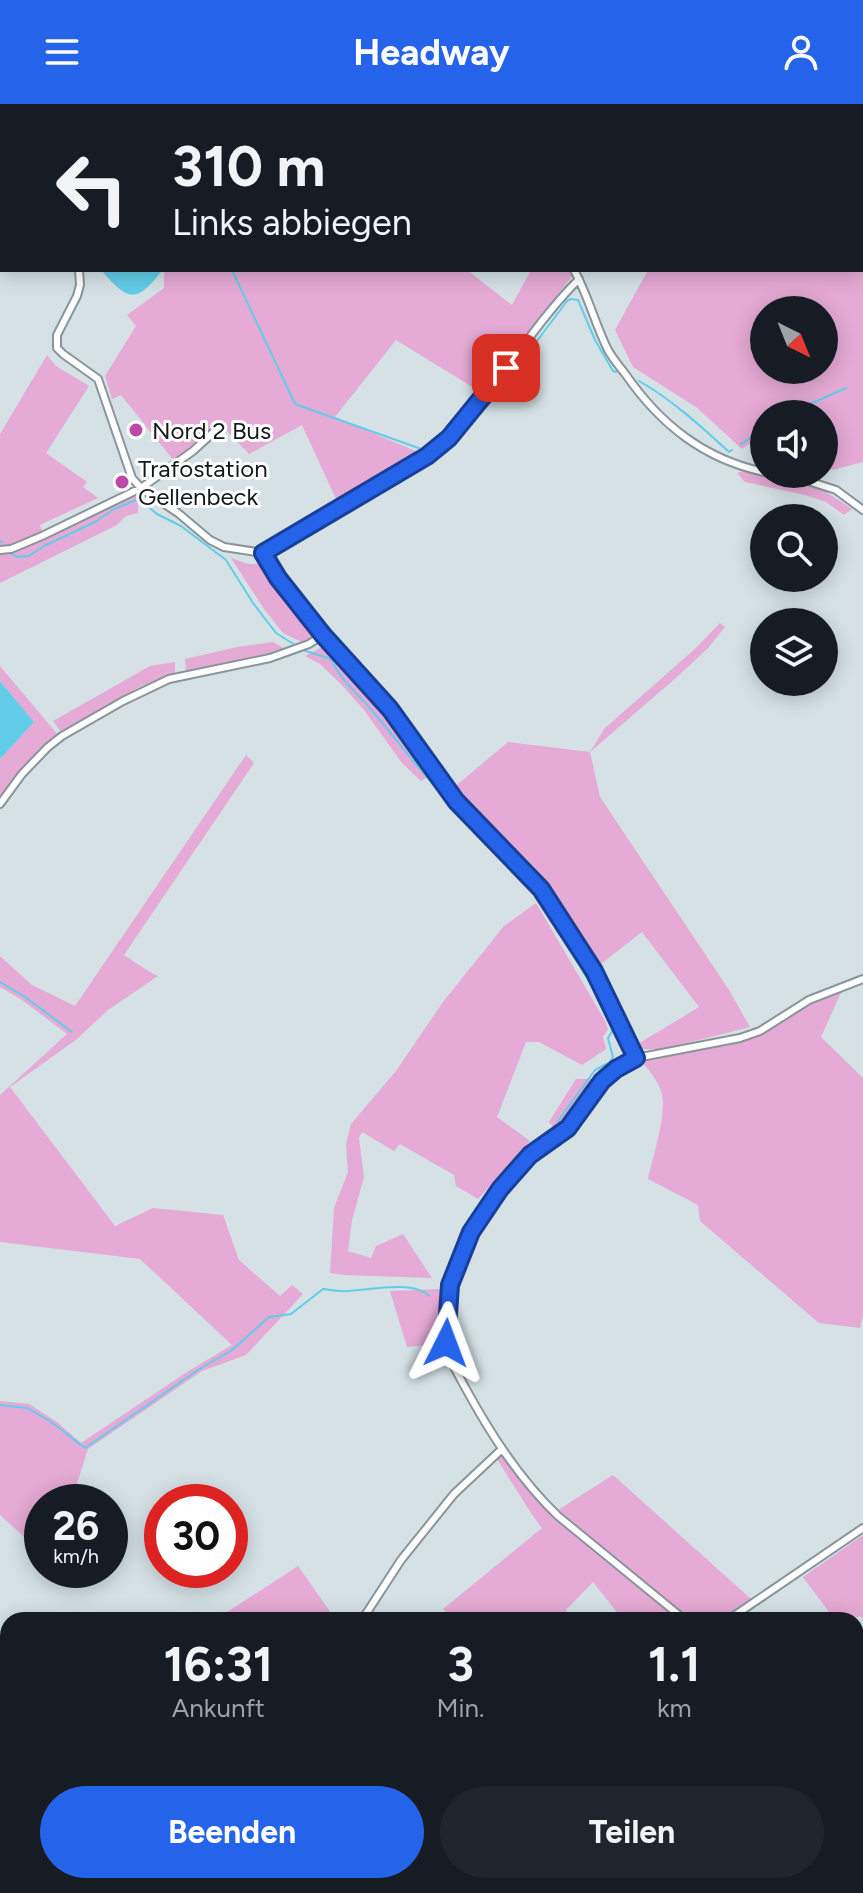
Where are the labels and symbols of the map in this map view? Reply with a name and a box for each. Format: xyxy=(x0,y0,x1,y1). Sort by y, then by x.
north arrow xyxy=(750,296,838,384)
pin xyxy=(472,334,540,402)
place label: Nord 2 Bus xyxy=(152,416,271,445)
marker: Nord 2 Bus xyxy=(127,421,145,439)
place label: Trafostation Gellenbeck xyxy=(138,454,268,511)
marker: Trafostation Gellenbeck xyxy=(113,473,131,491)
position arrow xyxy=(404,1301,488,1385)
speed limit sign: 30 xyxy=(144,1484,248,1588)

